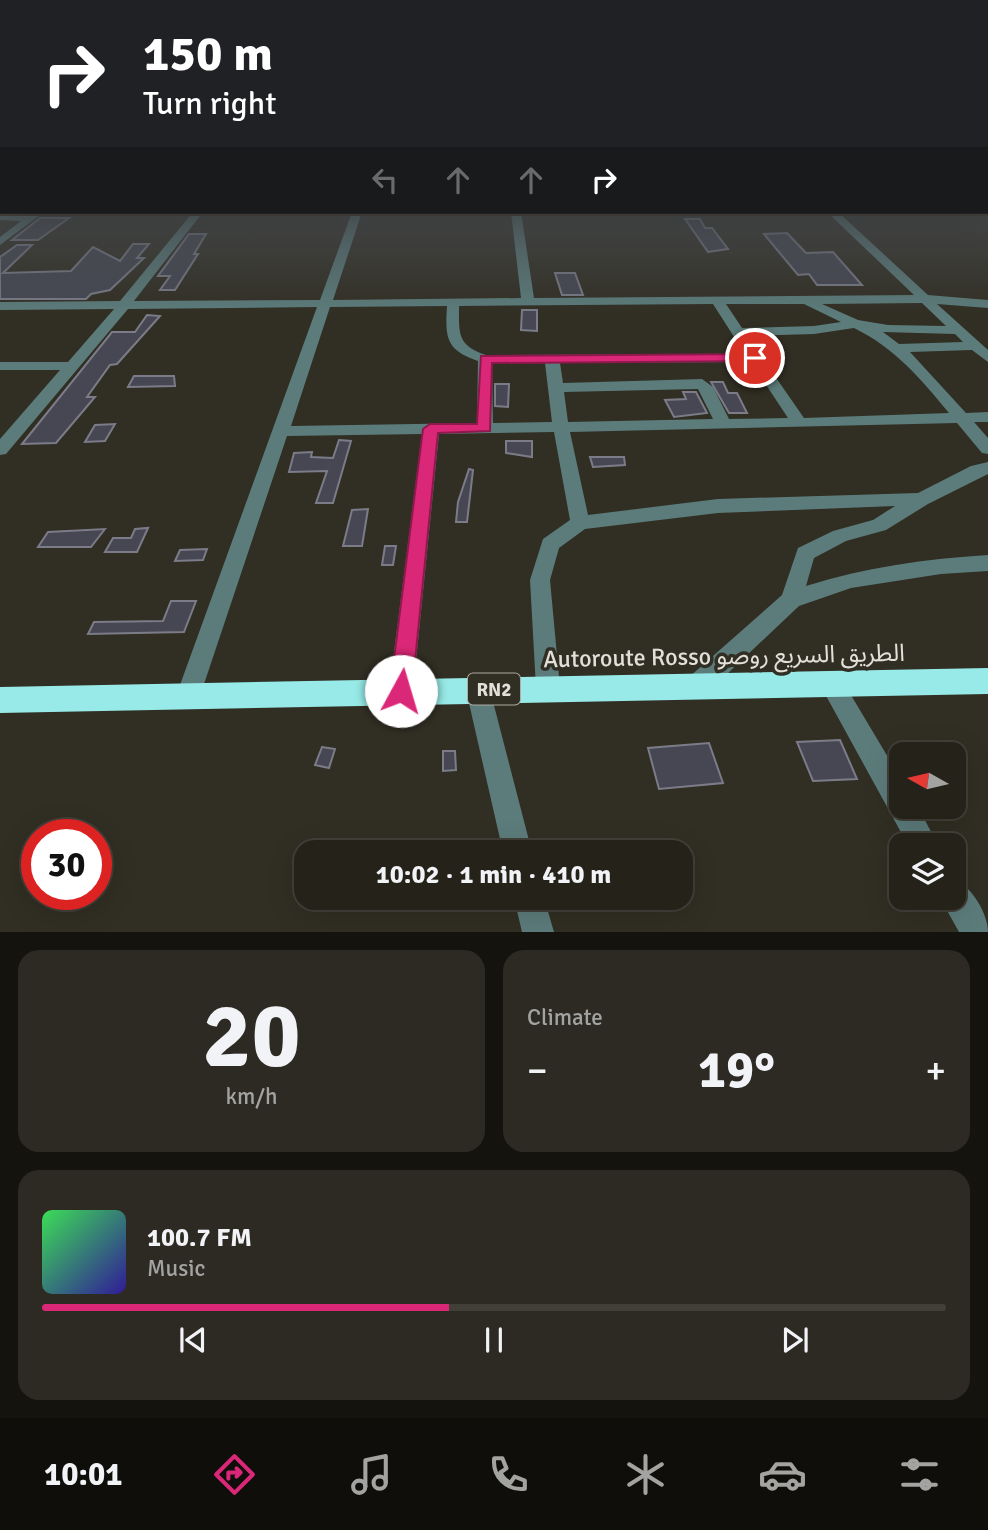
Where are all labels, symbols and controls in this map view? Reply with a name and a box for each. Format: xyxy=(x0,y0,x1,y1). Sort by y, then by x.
text: 150 m xyxy=(143,24,273,84)
icon: right xyxy=(28,28,119,119)
text: Turn right xyxy=(143,84,276,123)
icon: left xyxy=(366,161,404,199)
icon: ahead xyxy=(439,161,477,199)
icon: ahead xyxy=(512,161,550,199)
icon: right xyxy=(585,161,623,199)
pin xyxy=(725,328,785,388)
icon: arrive xyxy=(736,339,774,377)
street label: Autoroute Rosso الطريق السريع روصو xyxy=(543,638,905,676)
position arrow xyxy=(364,654,438,728)
road number: RN2 xyxy=(468,674,520,704)
north arrow xyxy=(889,742,966,819)
map controls xyxy=(889,742,966,910)
speed limit sign: 30 xyxy=(21,819,112,910)
button: layers xyxy=(889,833,966,910)
text: 10:02 · 1 min · 410 m xyxy=(376,859,611,891)
text: 20 xyxy=(202,980,301,1093)
text: Climate xyxy=(527,1003,603,1032)
text: 19° xyxy=(698,1038,775,1102)
text: − xyxy=(527,1047,548,1094)
text: + xyxy=(925,1047,946,1094)
text: km/h xyxy=(225,1082,278,1111)
text: 100.7 FM xyxy=(147,1222,252,1254)
text: Music xyxy=(147,1254,205,1283)
icon: previous xyxy=(174,1321,212,1359)
icon: pause xyxy=(475,1321,513,1359)
icon: next xyxy=(776,1321,814,1359)
icon: directions xyxy=(210,1450,259,1499)
icon: music xyxy=(347,1450,396,1499)
icon: phone xyxy=(484,1450,533,1499)
icon: climate xyxy=(621,1450,670,1499)
icon: car xyxy=(758,1450,807,1499)
icon: filters xyxy=(895,1450,944,1499)
text: 10:01 xyxy=(44,1455,123,1494)

